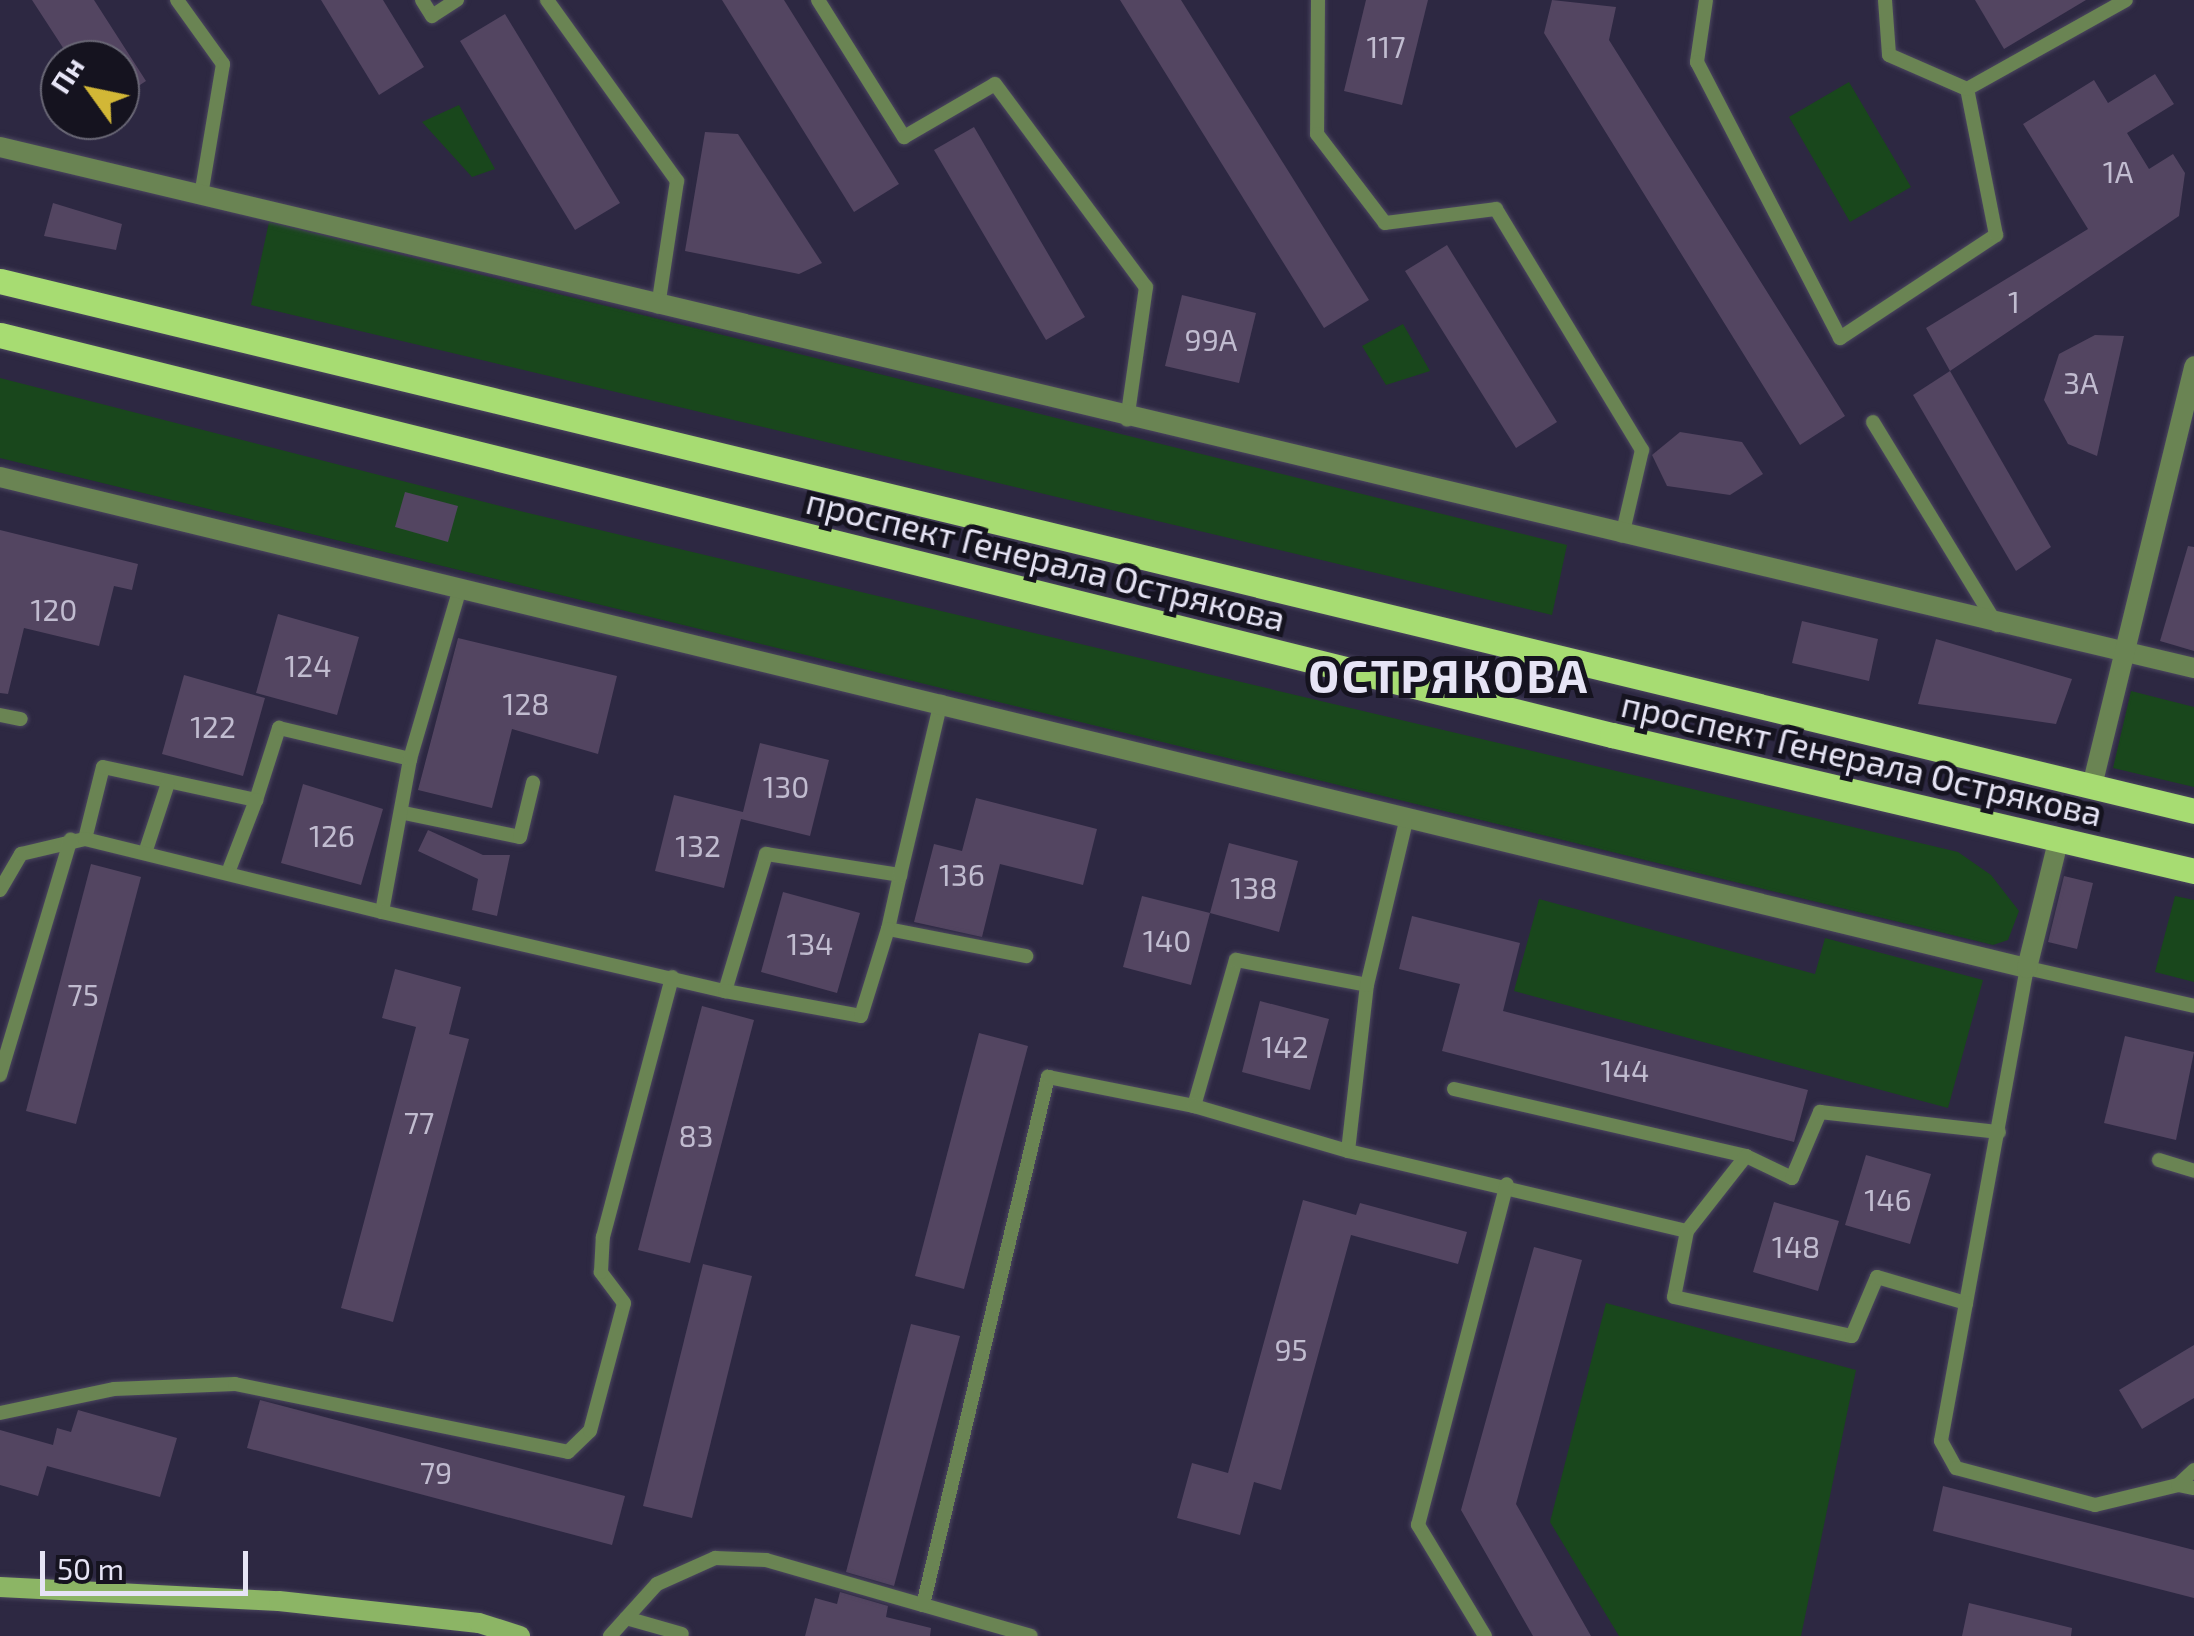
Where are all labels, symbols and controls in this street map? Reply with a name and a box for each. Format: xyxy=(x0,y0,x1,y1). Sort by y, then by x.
house number: 117 xyxy=(1366,28,1406,64)
north arrow xyxy=(40,40,140,140)
text: Пн xyxy=(42,50,91,99)
house number: 1А xyxy=(2103,153,2133,189)
house number: 1 xyxy=(2008,283,2020,319)
house number: 99А xyxy=(1185,321,1237,357)
house number: 3А xyxy=(2063,364,2099,400)
street label: проспект Генерала Острякова xyxy=(802,479,1290,639)
house number: 120 xyxy=(31,591,77,627)
house number: 124 xyxy=(284,647,332,683)
district label: ОСТРЯКОВА xyxy=(1308,649,1590,703)
street label: проспект Генерала Острякова xyxy=(1617,682,2107,834)
house number: 128 xyxy=(502,685,550,721)
house number: 122 xyxy=(190,708,236,744)
house number: 130 xyxy=(763,768,809,804)
house number: 126 xyxy=(309,817,355,853)
house number: 132 xyxy=(675,827,721,863)
house number: 136 xyxy=(939,856,985,892)
house number: 138 xyxy=(1231,869,1277,905)
house number: 140 xyxy=(1143,922,1191,958)
house number: 134 xyxy=(786,925,834,961)
house number: 75 xyxy=(67,976,99,1012)
house number: 142 xyxy=(1261,1028,1309,1064)
house number: 144 xyxy=(1601,1052,1649,1088)
house number: 77 xyxy=(404,1104,434,1140)
house number: 83 xyxy=(679,1117,713,1153)
house number: 146 xyxy=(1864,1181,1912,1217)
house number: 148 xyxy=(1772,1228,1820,1264)
house number: 95 xyxy=(1274,1331,1308,1367)
house number: 79 xyxy=(420,1454,452,1490)
scale bar xyxy=(45,1531,252,1593)
text: 50 m xyxy=(57,1550,124,1586)

